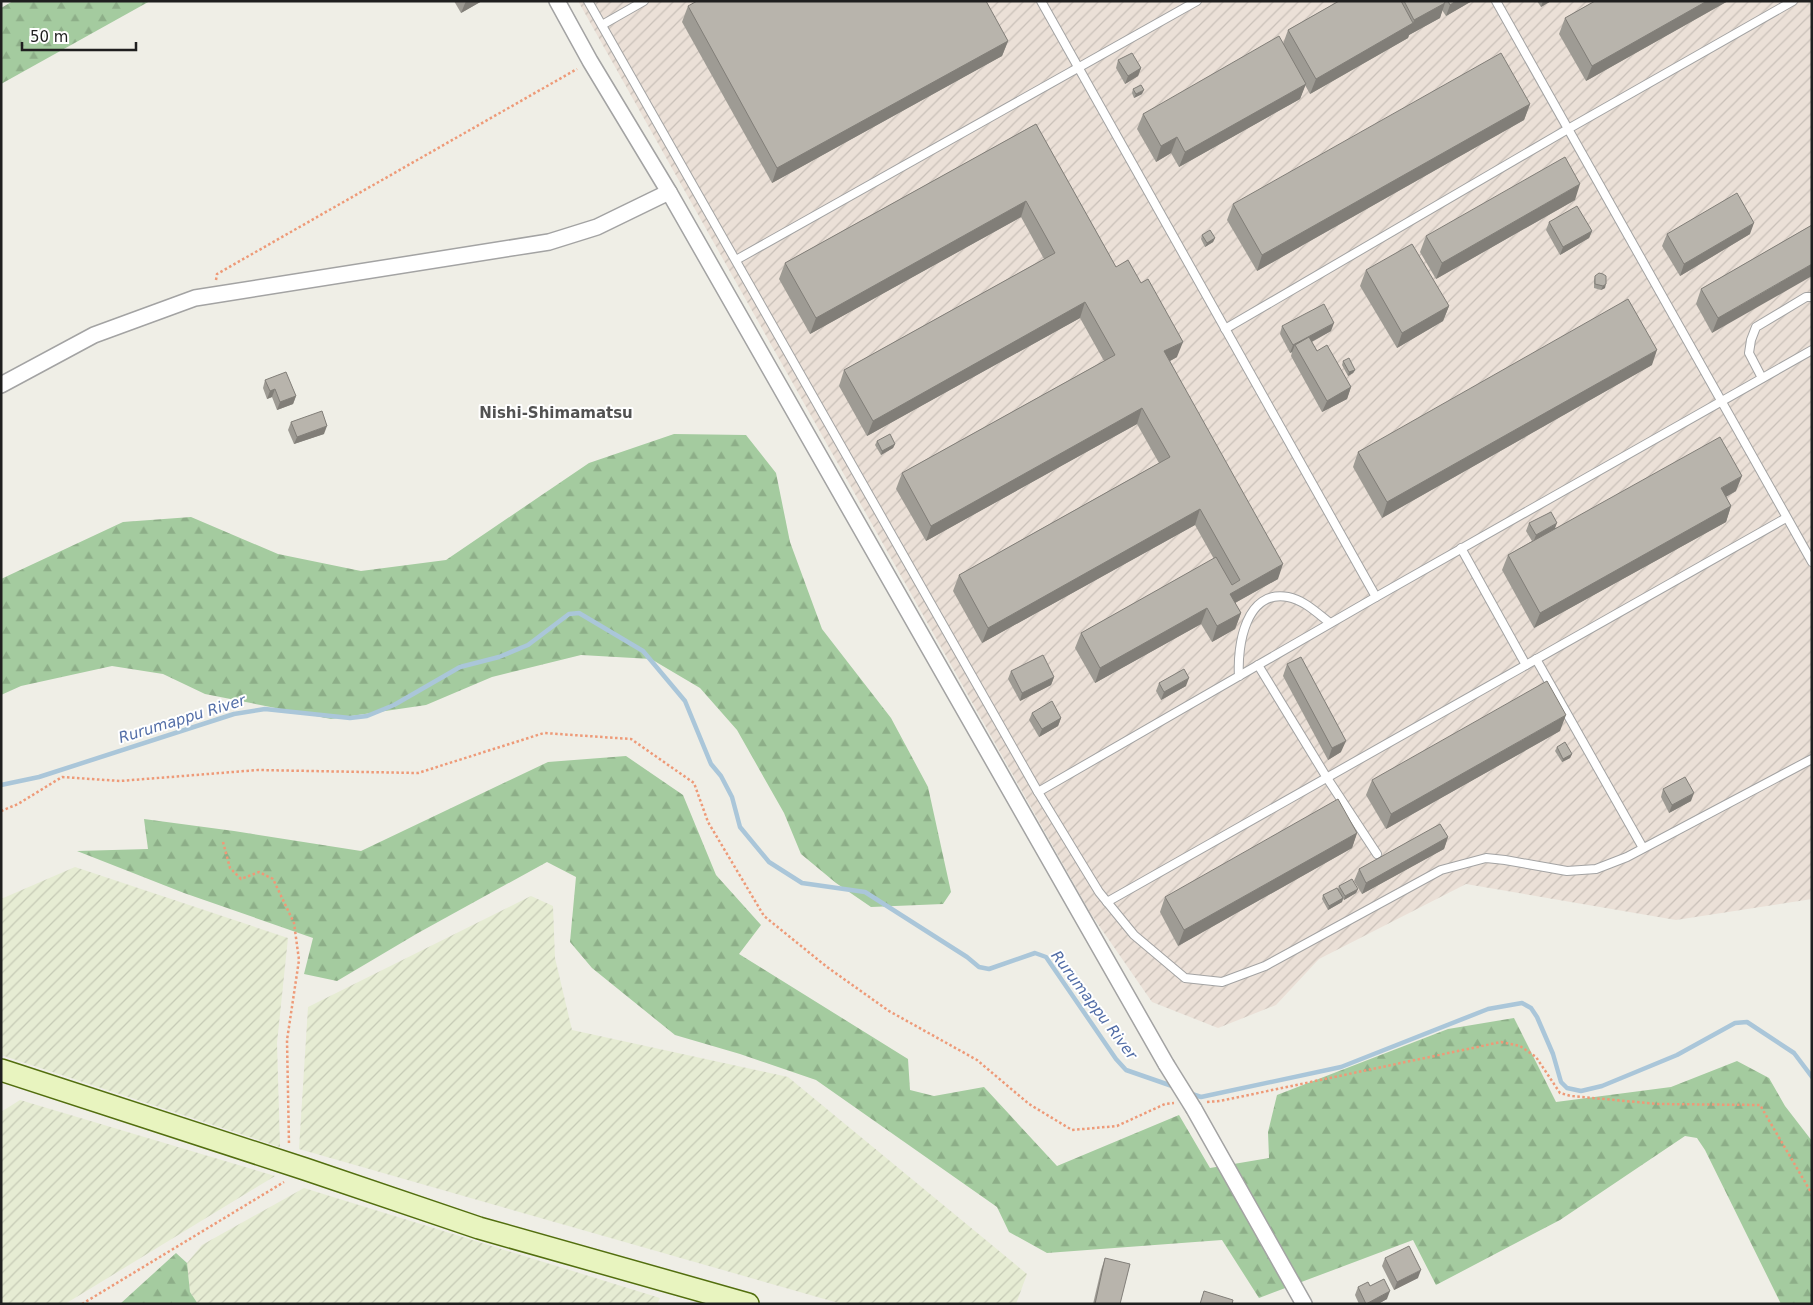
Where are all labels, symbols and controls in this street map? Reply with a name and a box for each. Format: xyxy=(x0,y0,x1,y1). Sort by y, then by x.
scale bar xyxy=(22,20,136,52)
text: 50 m xyxy=(30,28,68,46)
district label: Nishi-Shimamatsu xyxy=(479,404,633,422)
water label: Rurumappu River xyxy=(116,691,248,747)
water label: Rurumappu River xyxy=(1047,947,1141,1064)

